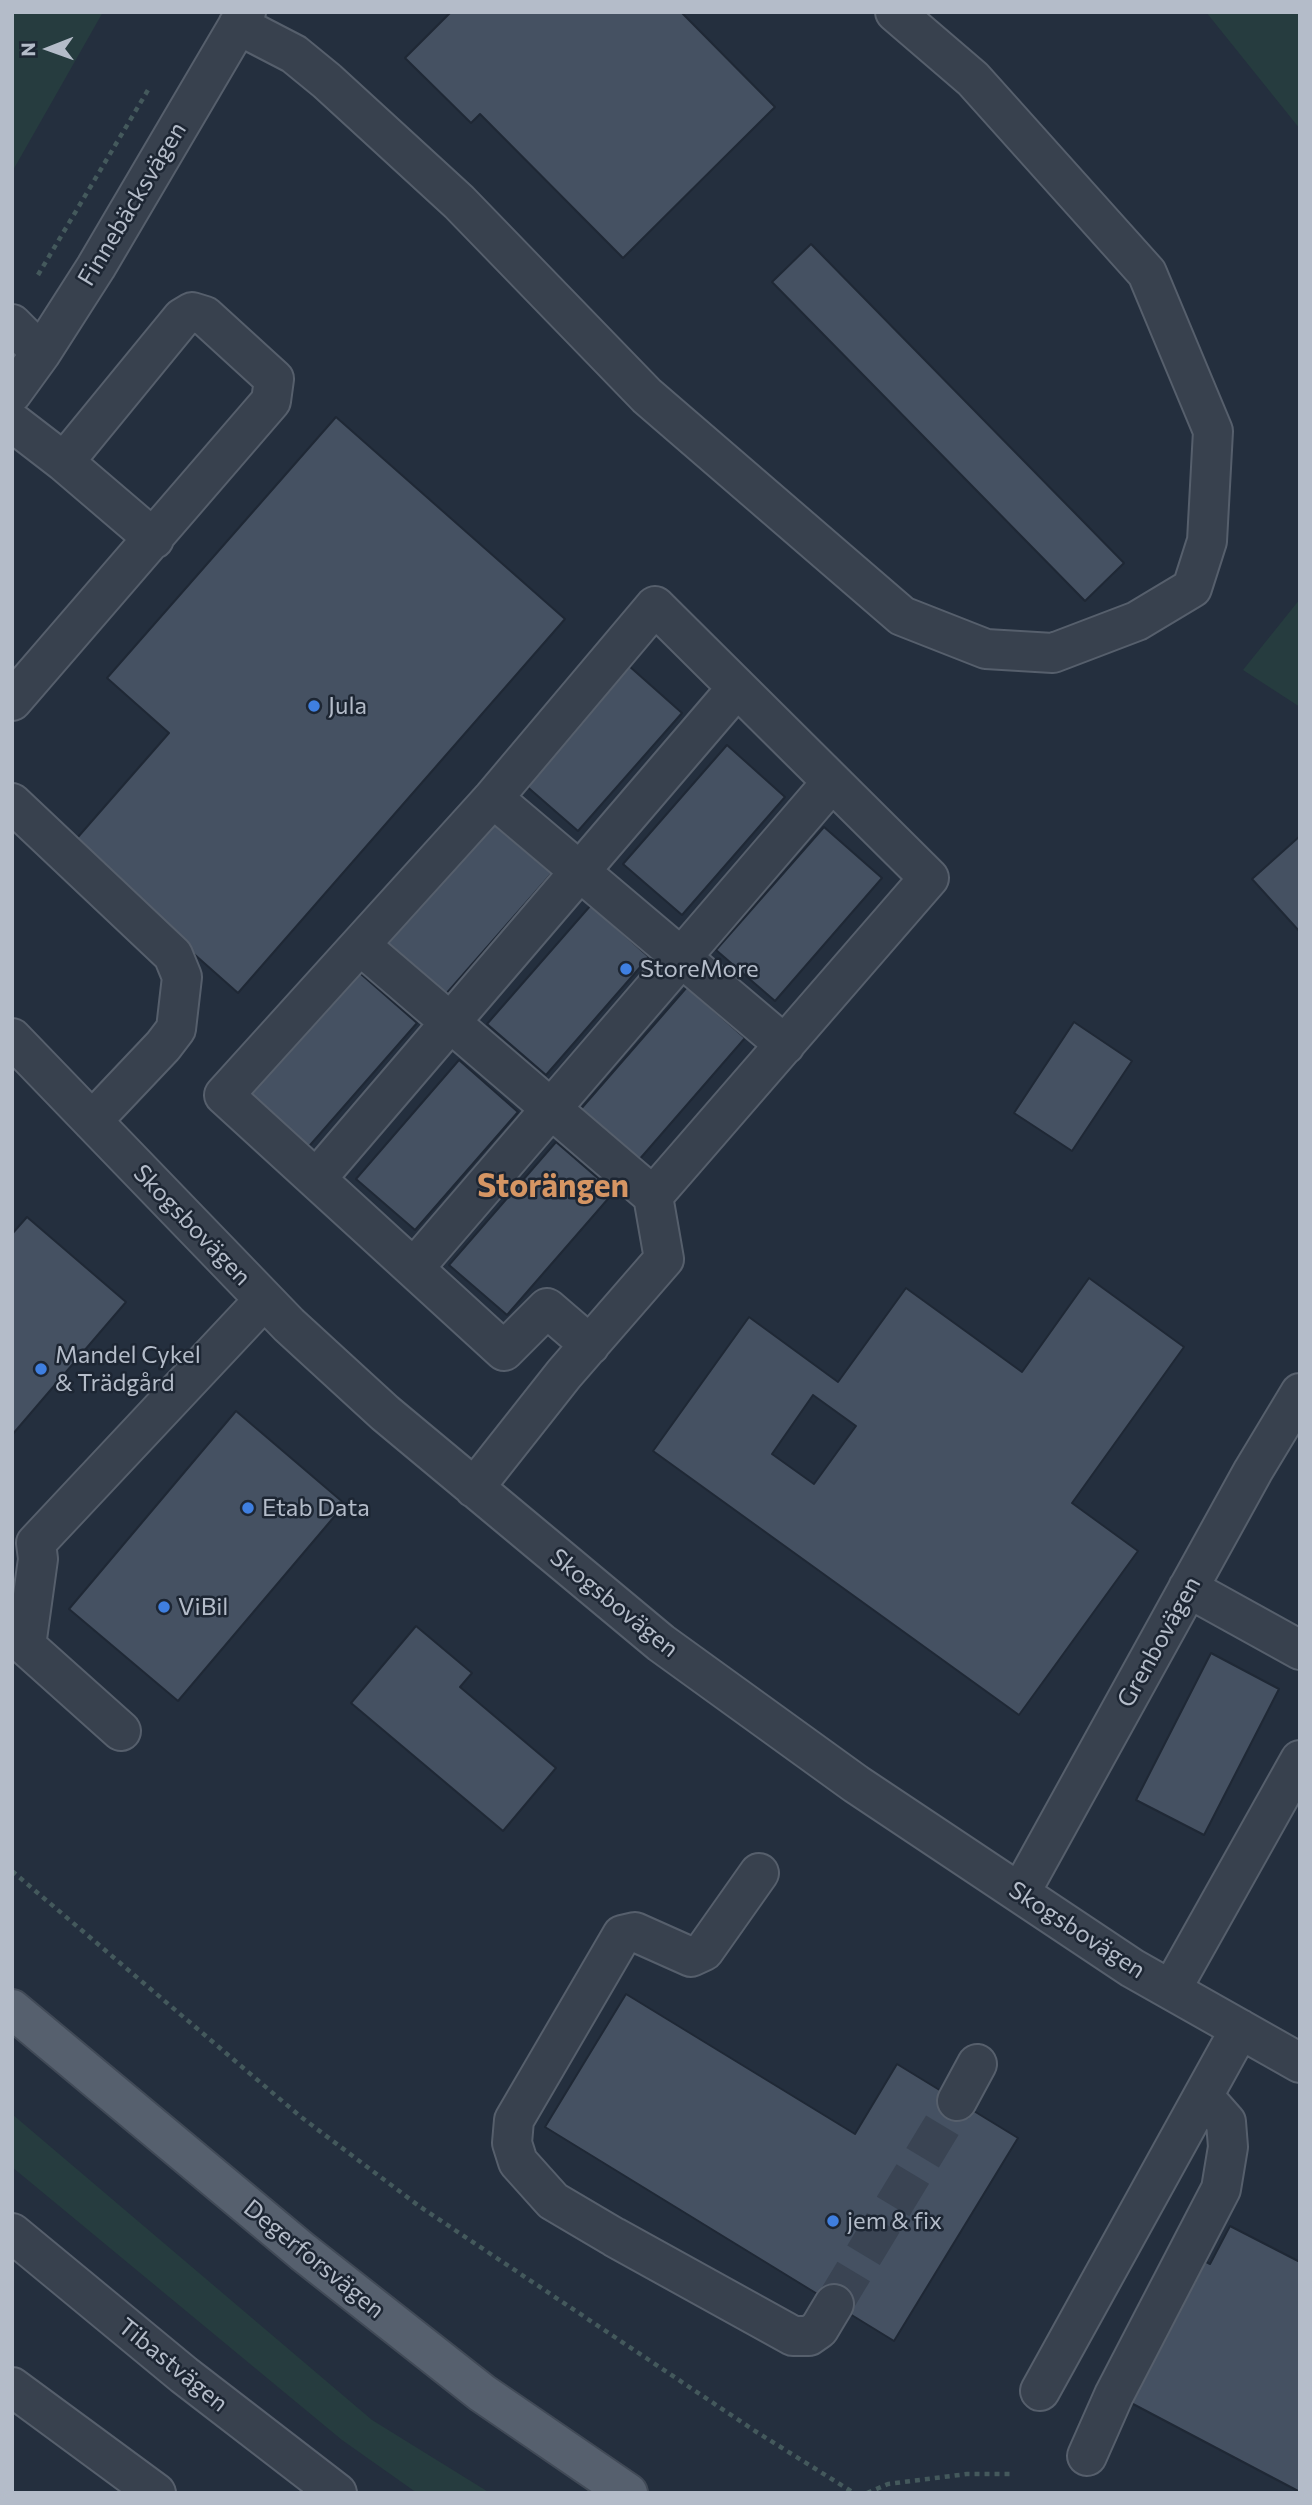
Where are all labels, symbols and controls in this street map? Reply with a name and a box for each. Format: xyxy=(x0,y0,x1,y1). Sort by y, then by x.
north arrow xyxy=(14,14,84,84)
text: N xyxy=(16,42,39,57)
street label: Finnebäcksvägen xyxy=(72,117,192,291)
place label: Jula xyxy=(328,692,367,720)
marker: Jula xyxy=(306,698,322,714)
place label: StoreMore xyxy=(640,955,759,983)
marker: StoreMore xyxy=(618,961,634,977)
street label: Skogsbovägen xyxy=(127,1159,257,1291)
district label: Storängen xyxy=(477,1167,629,1205)
place label: Mandel Cykel & Trädgård xyxy=(55,1341,201,1397)
marker: Mandel Cykel & Trädgård xyxy=(33,1361,49,1377)
place label: Etab Data xyxy=(262,1494,370,1522)
marker: Etab Data xyxy=(240,1500,256,1516)
street label: Skogsbovägen xyxy=(544,1543,684,1663)
street label: Grenbovägen xyxy=(1111,1572,1207,1712)
place label: ViBil xyxy=(178,1593,228,1621)
marker: ViBil xyxy=(156,1599,172,1615)
street label: Skogsbovägen xyxy=(1003,1875,1151,1985)
street label: Degerforsvägen xyxy=(238,2194,390,2324)
place label: jem & fix xyxy=(847,2207,942,2235)
marker: jem & fix xyxy=(825,2213,841,2229)
street label: Tibastvägen xyxy=(112,2312,234,2418)

